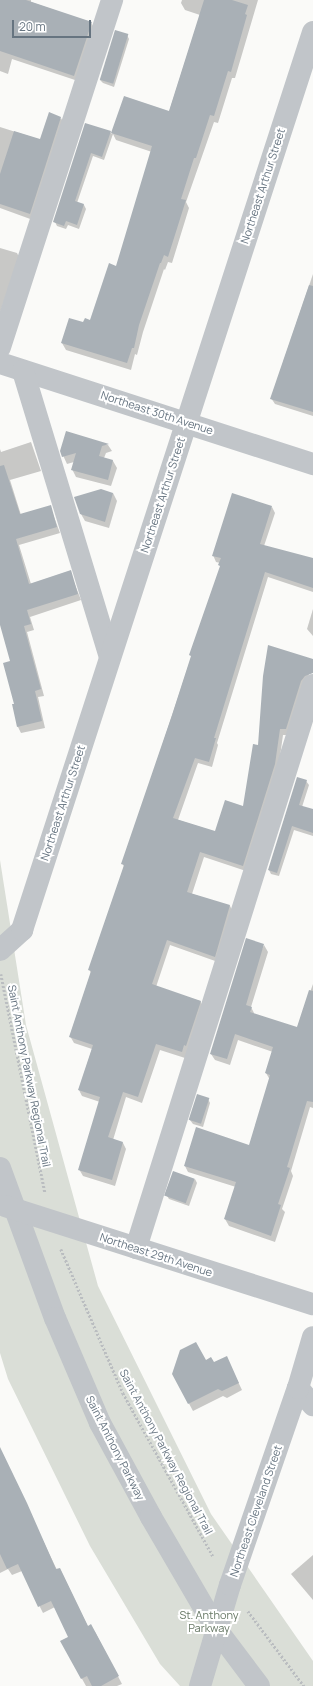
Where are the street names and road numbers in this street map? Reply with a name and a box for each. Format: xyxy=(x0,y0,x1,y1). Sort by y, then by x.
street label: Northeast Arthur Street xyxy=(238,127,288,245)
street label: Northeast 30th Avenue xyxy=(99,389,215,437)
street label: Northeast Arthur Street xyxy=(138,436,188,554)
street label: Northeast Arthur Street xyxy=(38,744,88,862)
street label: Saint Anthony Parkway Regional Trail xyxy=(5,984,53,1168)
street label: Northeast 29th Avenue xyxy=(98,1231,214,1279)
street label: Saint Anthony Parkway Regional Trail xyxy=(117,1367,215,1537)
street label: Saint Anthony Parkway xyxy=(83,1394,147,1502)
street label: Northeast Cleveland Street xyxy=(227,1443,285,1579)

